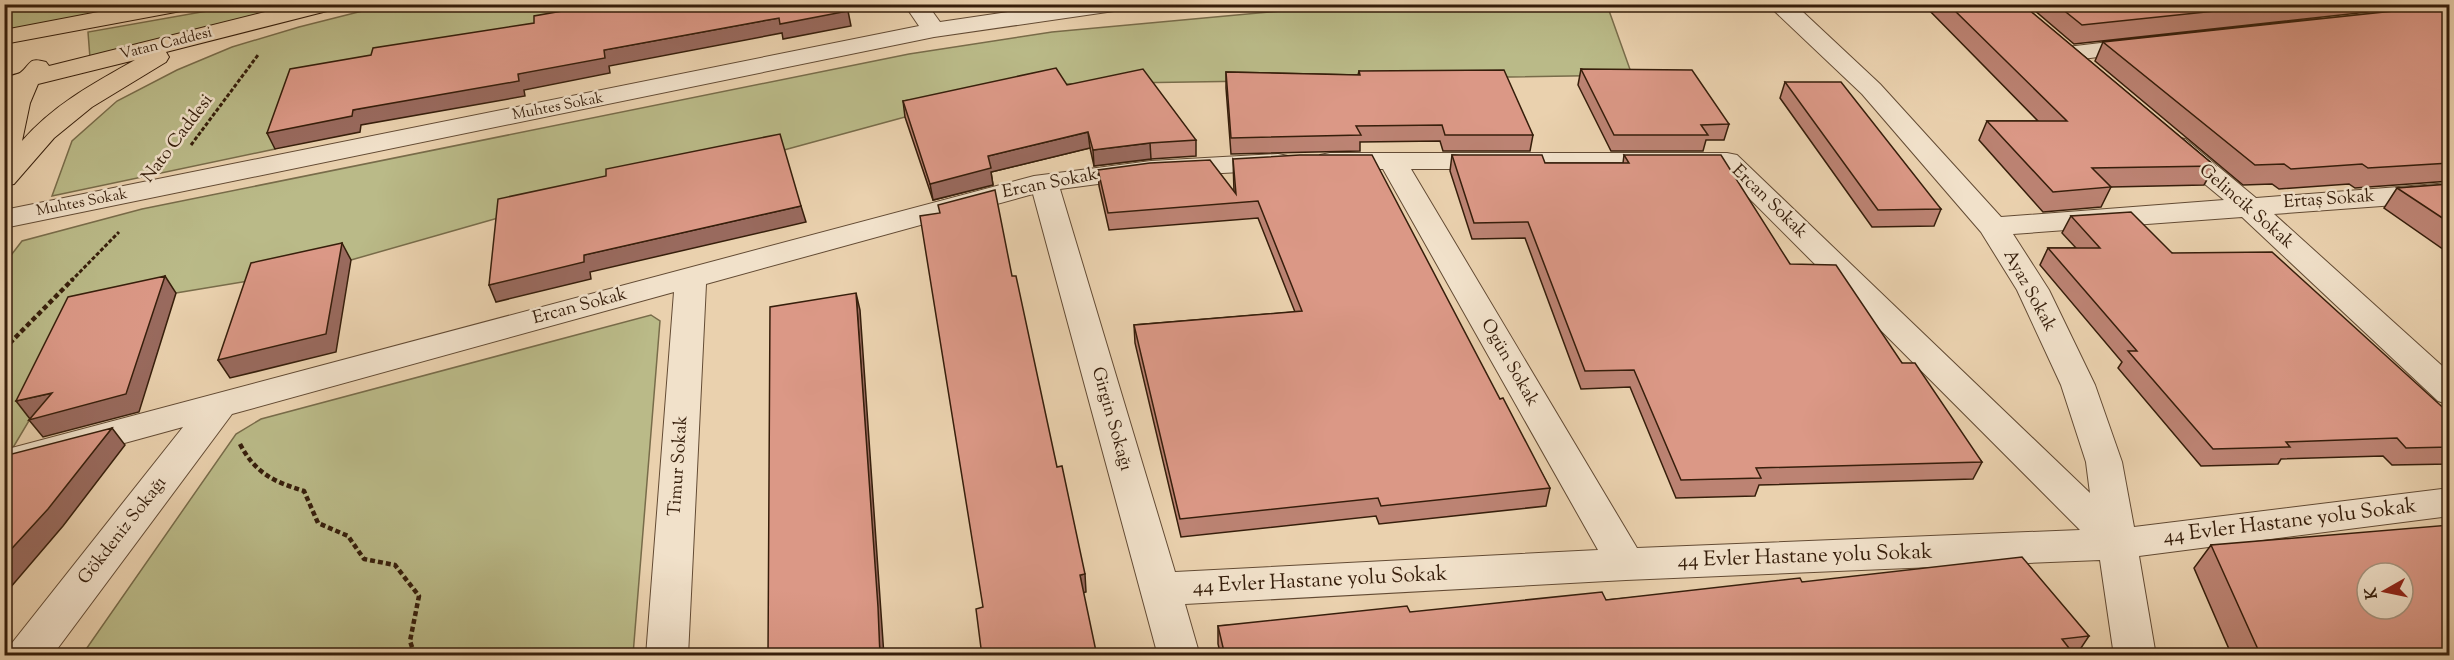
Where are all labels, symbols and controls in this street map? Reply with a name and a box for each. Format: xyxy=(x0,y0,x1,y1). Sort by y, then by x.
street label: Vatan Caddesi xyxy=(118,22,214,66)
street label: Muhtes Sokak xyxy=(511,88,605,126)
street label: Nato Caddesi xyxy=(136,89,220,189)
street label: Gelincik Sokak xyxy=(2193,158,2300,256)
street label: Ercan Sokak xyxy=(1725,159,1813,245)
street label: Ercan Sokak xyxy=(1000,162,1100,206)
street label: Muhtes Sokak xyxy=(35,184,129,222)
street label: Ertaş Sokak xyxy=(2283,184,2376,216)
street label: Ayaz Sokak xyxy=(1996,245,2062,337)
street label: Ercan Sokak xyxy=(530,282,630,332)
street label: Ogün Sokak xyxy=(1473,314,1545,412)
street label: Girgin Sokağı xyxy=(1084,364,1138,474)
street label: Timur Sokak xyxy=(663,415,696,517)
street label: Gökdeniz Sokağı xyxy=(72,471,174,591)
street label: 44 Evler Hastane yolu Sokak xyxy=(2162,492,2419,552)
street label: 44 Evler Hastane yolu Sokak xyxy=(1677,538,1933,576)
street label: 44 Evler Hastane yolu Sokak xyxy=(1192,559,1449,603)
north arrow xyxy=(2355,561,2415,621)
text: K xyxy=(2360,585,2385,600)

